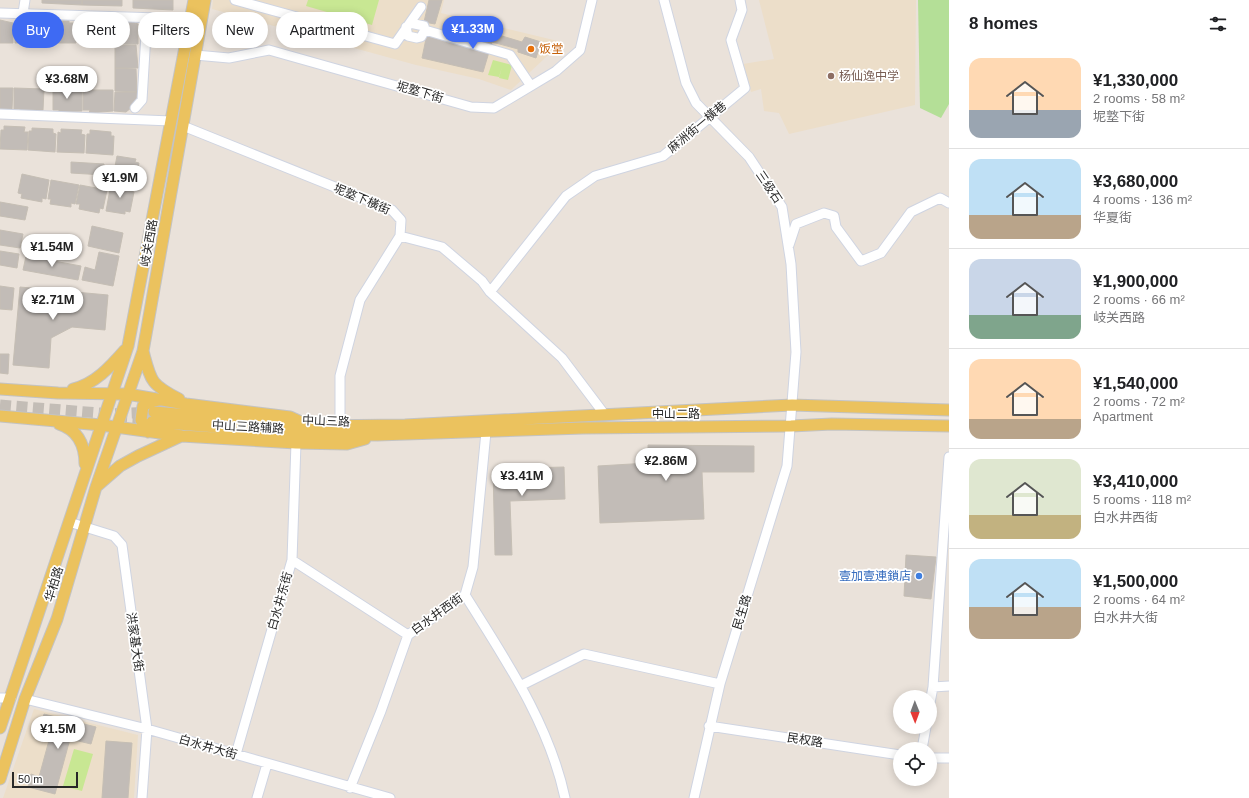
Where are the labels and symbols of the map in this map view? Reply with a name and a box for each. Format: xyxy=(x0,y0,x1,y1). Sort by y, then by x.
pin: ¥1.33M xyxy=(440,16,506,50)
place label: 饭堂 xyxy=(539,42,563,56)
marker: 饭堂 xyxy=(526,44,536,54)
pin: ¥3.68M xyxy=(34,66,100,100)
place label: 杨仙逸中学 xyxy=(839,69,899,83)
marker: 杨仙逸中学 xyxy=(826,71,836,81)
street label: 坭墪下街 xyxy=(395,79,445,105)
street label: 麻洲街一橫巷 xyxy=(665,98,729,156)
pin: ¥1.9M xyxy=(92,165,148,199)
street label: 三级石 xyxy=(753,168,785,206)
street label: 坭墪下橫街 xyxy=(332,181,392,217)
street label: 岐关西路 xyxy=(138,218,160,268)
pin: ¥1.54M xyxy=(19,234,85,268)
pin: ¥2.71M xyxy=(20,287,86,321)
street label: 中山二路 xyxy=(652,407,700,421)
street label: 中山三路 xyxy=(302,413,350,429)
street label: 中山三路辅路 xyxy=(212,418,284,436)
pin: ¥2.86M xyxy=(633,448,699,482)
pin: ¥3.41M xyxy=(489,463,555,497)
street label: 华柏路 xyxy=(42,565,66,603)
place label: 壹加壹連鎖店 xyxy=(839,569,911,583)
street label: 白水井东街 xyxy=(265,570,295,632)
marker: 壹加壹連鎖店 xyxy=(914,571,924,581)
street label: 白水井西街 xyxy=(409,591,465,637)
street label: 民生路 xyxy=(730,593,754,631)
street label: 洪家基大街 xyxy=(124,611,146,673)
north arrow xyxy=(893,690,937,734)
pin: ¥1.5M xyxy=(30,716,86,750)
street label: 民权路 xyxy=(786,730,824,750)
street label: 白水井大街 xyxy=(177,732,239,762)
scale bar xyxy=(12,770,78,789)

